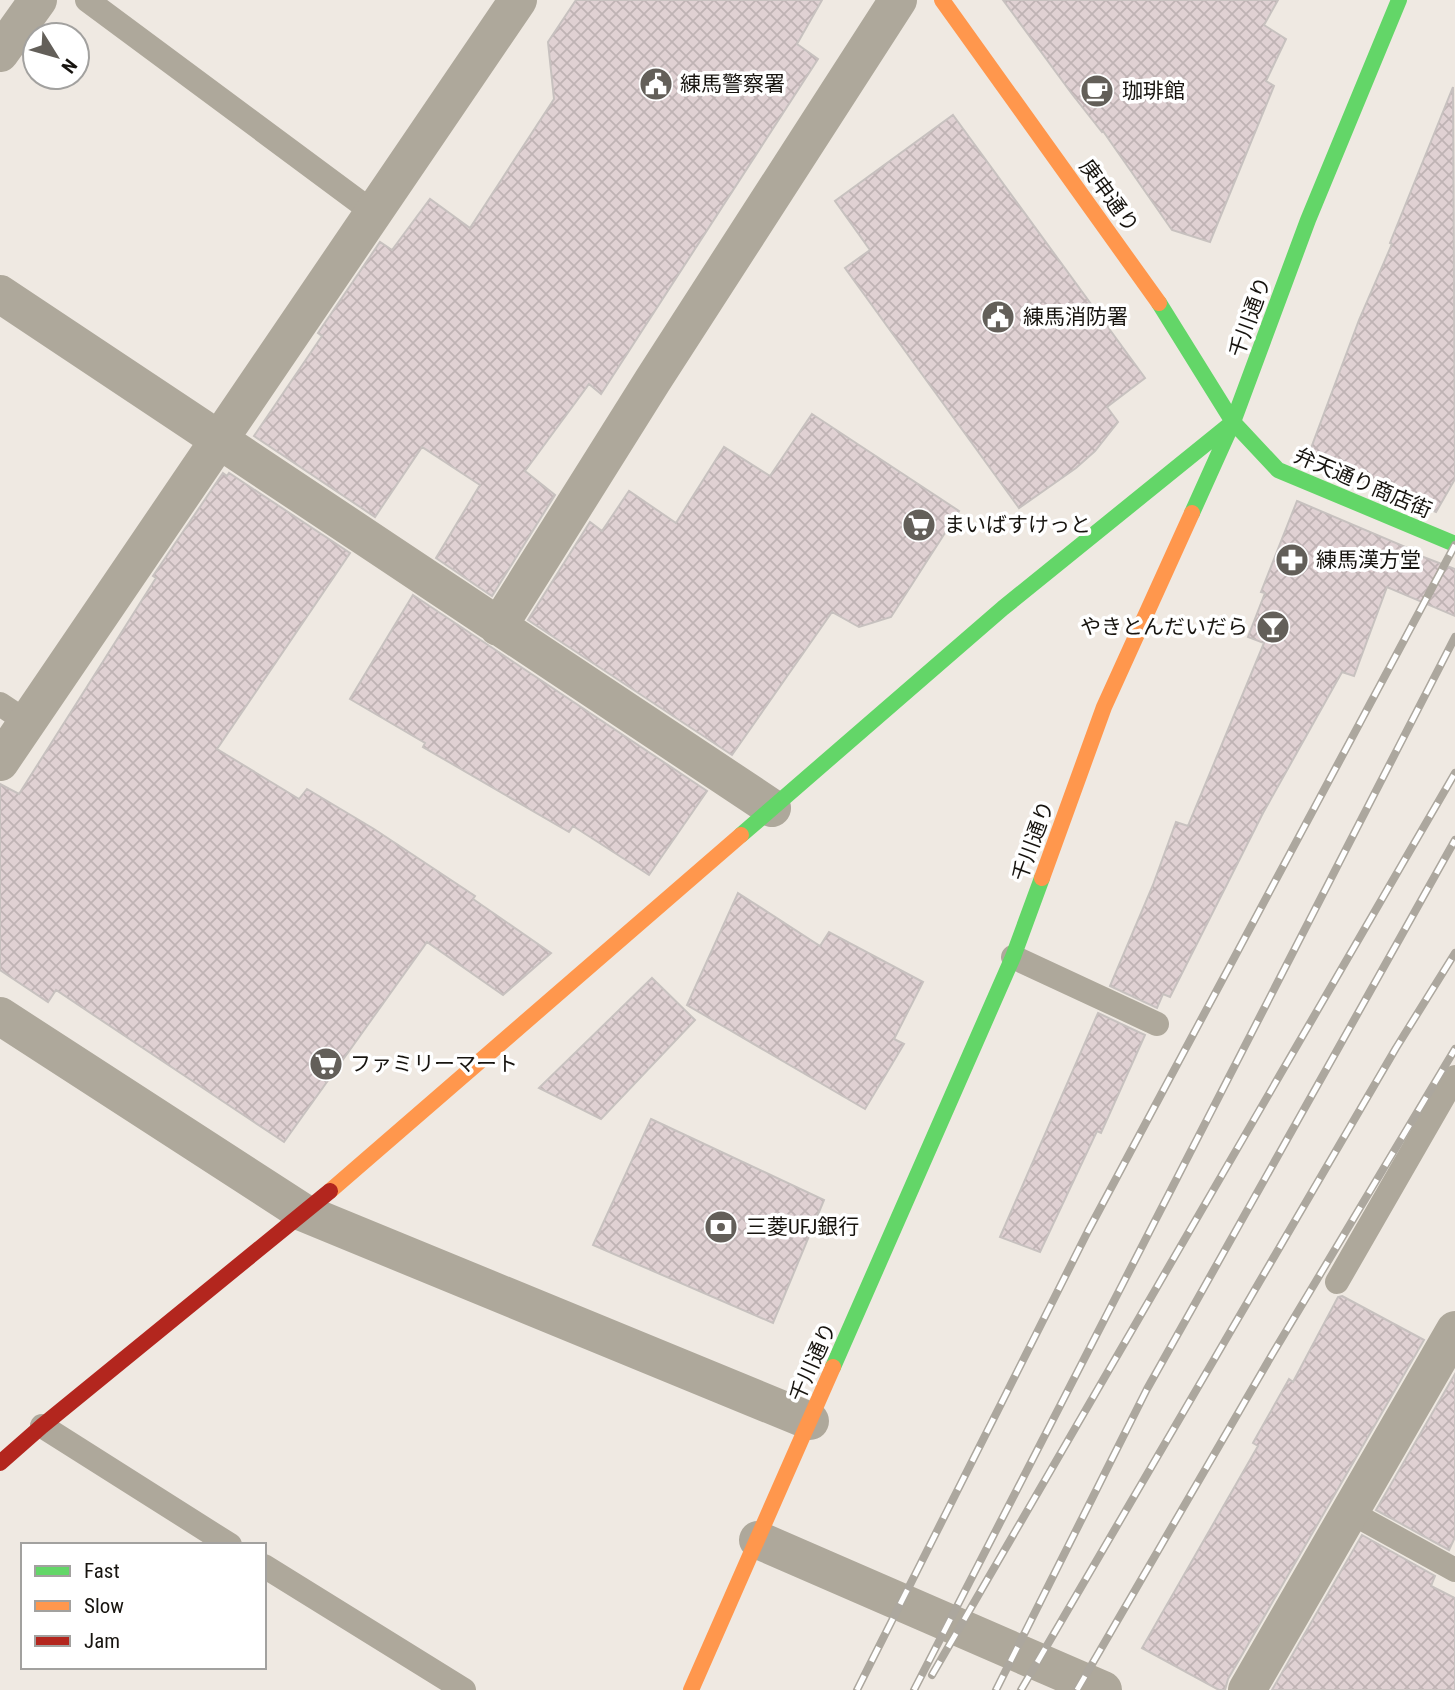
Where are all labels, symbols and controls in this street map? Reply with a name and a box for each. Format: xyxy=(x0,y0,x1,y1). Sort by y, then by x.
north arrow xyxy=(21,21,91,91)
text: N xyxy=(56,54,82,77)
public building icon: 練馬警察署 xyxy=(637,65,675,103)
place label: 練馬警察署 xyxy=(680,72,785,96)
cafe icon: 珈琲館 xyxy=(1078,72,1116,110)
place label: 珈琲館 xyxy=(1122,79,1185,103)
street label: 庚申通り xyxy=(1075,155,1143,237)
street label: 千川通り xyxy=(1224,273,1276,361)
public building icon: 練馬消防署 xyxy=(979,298,1017,336)
place label: 練馬消防署 xyxy=(1023,305,1128,329)
street label: 弁天通り商店街 xyxy=(1291,443,1435,523)
supermarket icon: まいばすけっと xyxy=(900,506,938,544)
place label: まいばすけっと xyxy=(944,513,1091,537)
pharmacy icon: 練馬漢方堂 xyxy=(1273,541,1311,579)
place label: 練馬漢方堂 xyxy=(1316,548,1421,572)
bar icon: やきとんだいだら xyxy=(1254,608,1292,646)
place label: やきとんだいだら xyxy=(1080,615,1248,639)
street label: 千川通り xyxy=(1007,797,1059,885)
supermarket icon: ファミリーマート xyxy=(307,1045,345,1083)
place label: ファミリーマート xyxy=(350,1052,518,1076)
bank icon: 三菱UFJ銀行 xyxy=(702,1208,740,1246)
place label: 三菱UFJ銀行 xyxy=(746,1215,859,1239)
street label: 千川通り xyxy=(785,1319,841,1405)
legend xyxy=(21,1543,266,1669)
text: Fast xyxy=(84,1559,120,1583)
text: Slow xyxy=(84,1594,124,1618)
text: Jam xyxy=(84,1629,120,1653)

